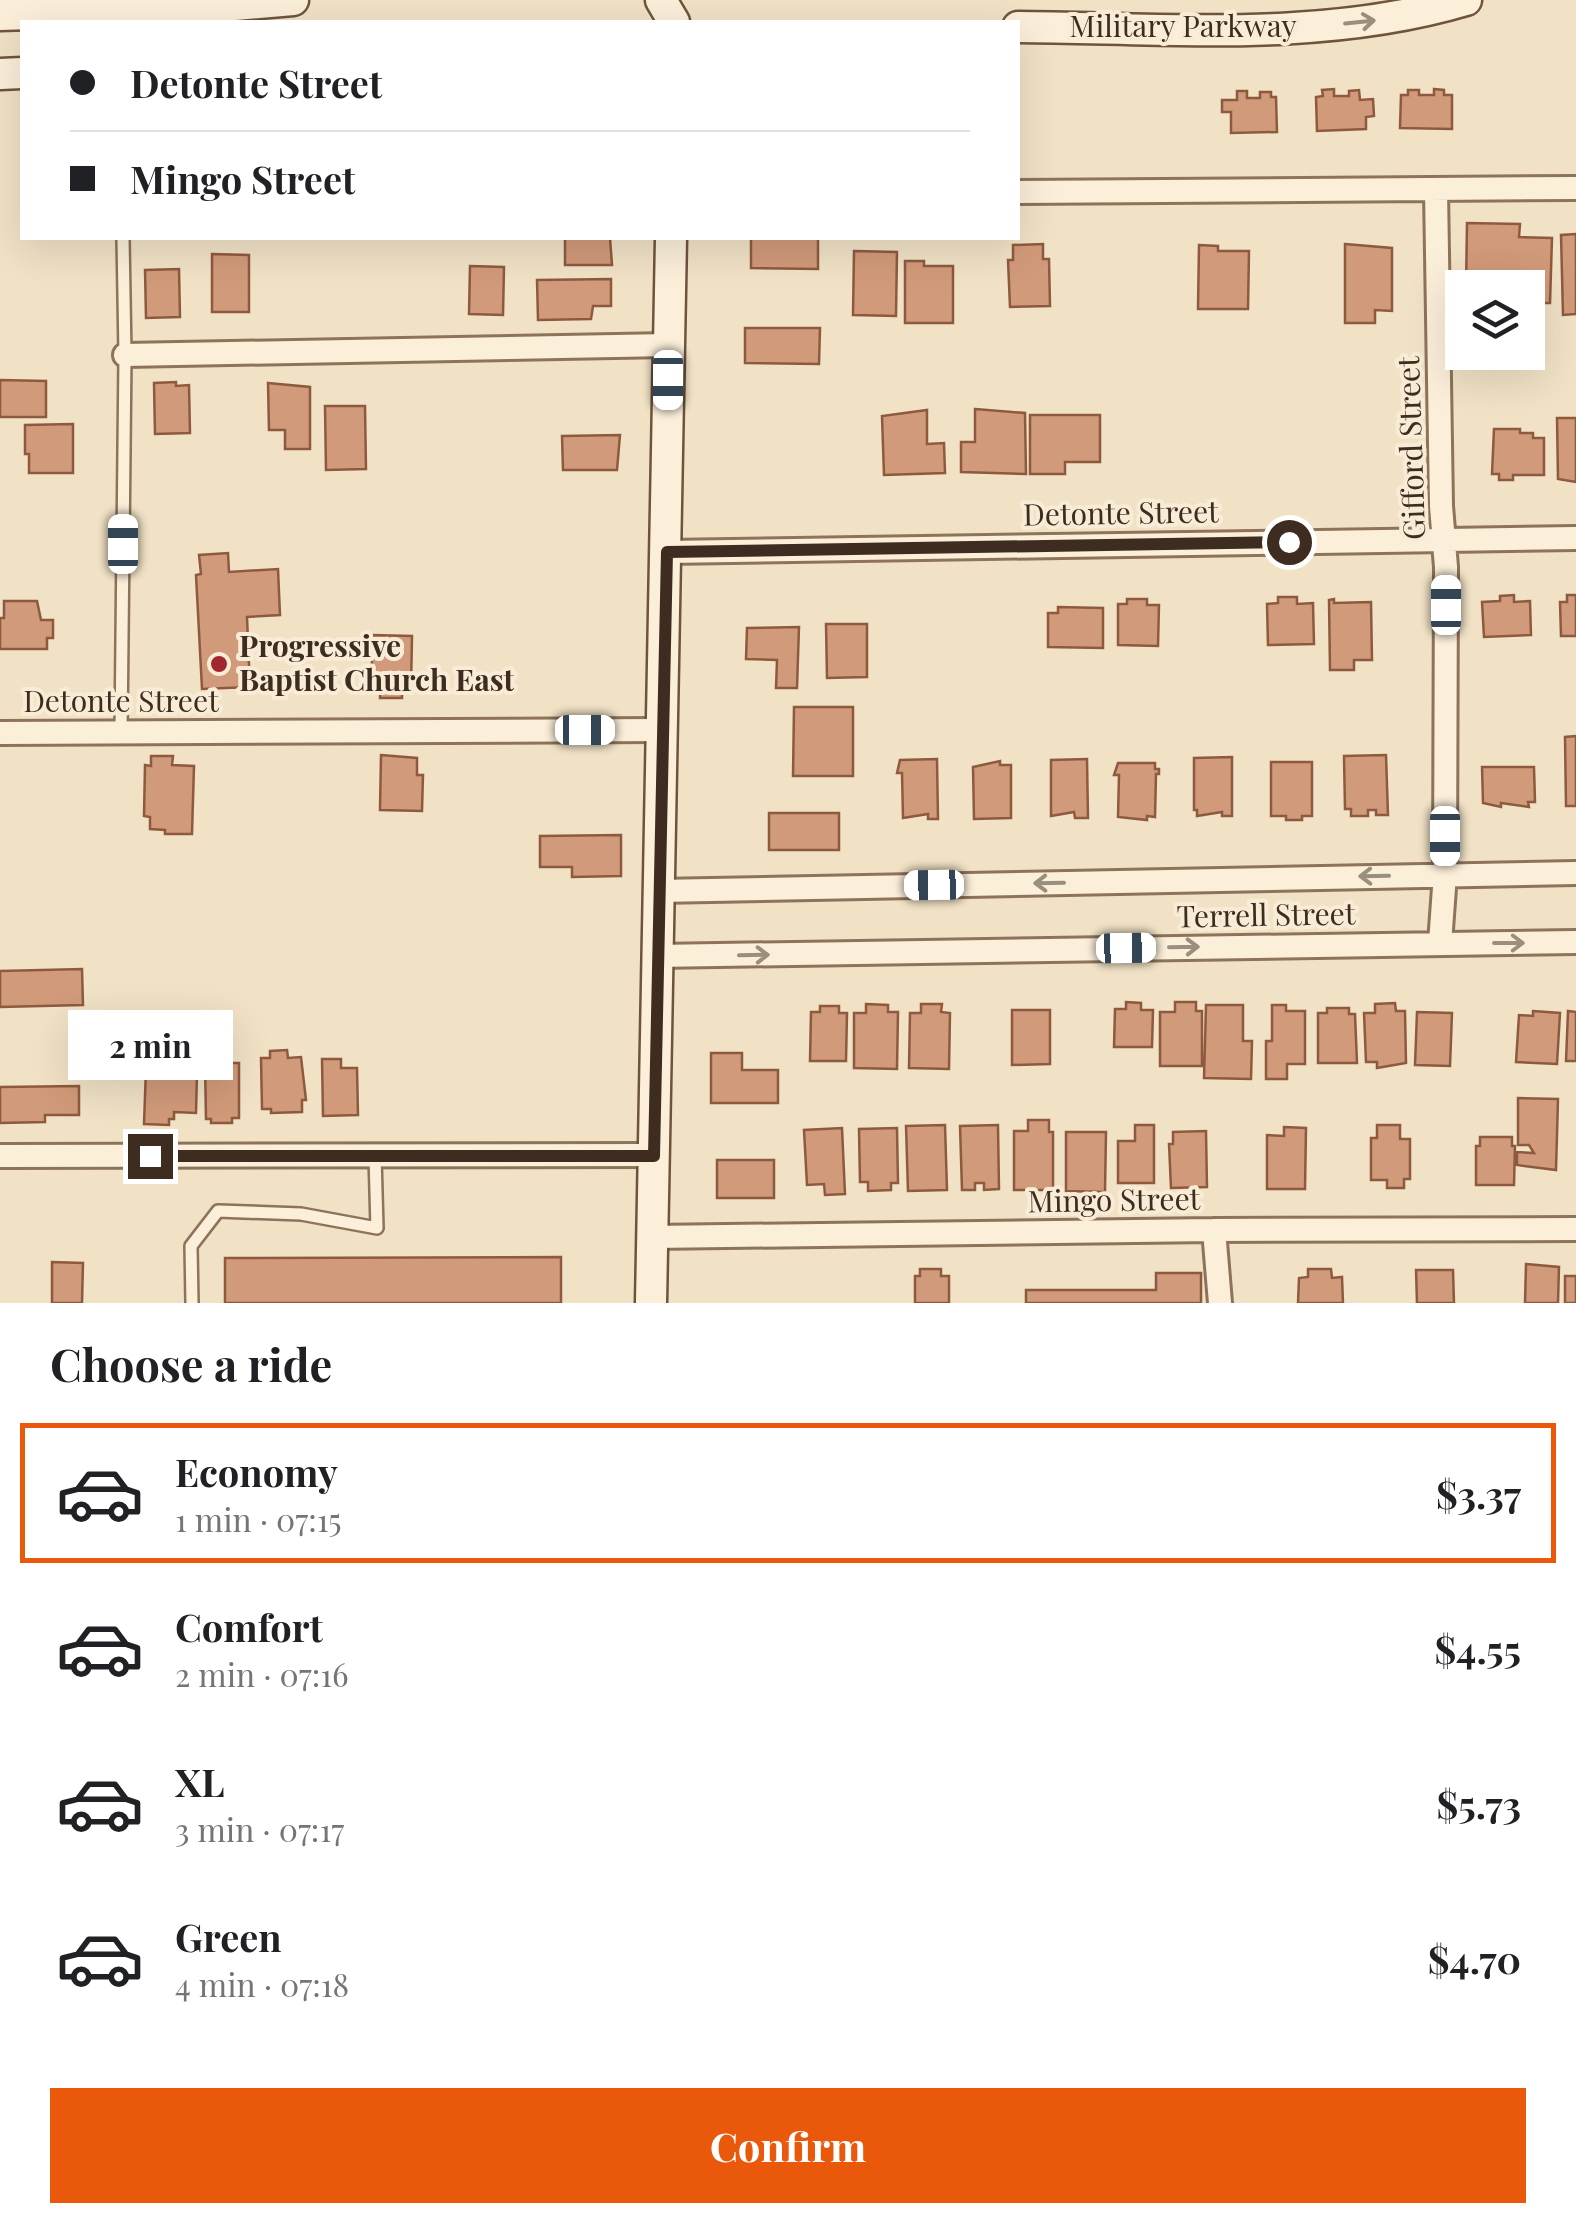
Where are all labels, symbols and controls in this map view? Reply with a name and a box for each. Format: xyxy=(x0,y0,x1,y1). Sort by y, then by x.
street label: Military Parkway xyxy=(1069,5,1297,45)
one-way arrow xyxy=(1343,12,1375,31)
text: Detonte Street xyxy=(130,57,382,108)
text: Mingo Street xyxy=(130,153,355,204)
map controls xyxy=(1445,270,1545,370)
button: layers xyxy=(1445,270,1545,370)
car xyxy=(653,350,683,410)
street label: Gifford Street xyxy=(1387,355,1433,541)
street label: Detonte Street xyxy=(1023,490,1220,534)
car xyxy=(108,514,138,574)
route start xyxy=(1267,520,1312,565)
car xyxy=(1431,575,1461,635)
place label: Progressive Baptist Church East xyxy=(239,625,515,699)
marker: Progressive Baptist Church East xyxy=(208,653,230,675)
street label: Detonte Street xyxy=(23,680,219,720)
car xyxy=(555,715,615,745)
car xyxy=(1430,806,1460,866)
one-way arrow xyxy=(1358,866,1390,885)
car xyxy=(904,869,964,901)
one-way arrow xyxy=(1033,873,1065,892)
street label: Terrell Street xyxy=(1176,892,1356,936)
car xyxy=(1096,932,1156,964)
one-way arrow xyxy=(1492,934,1524,952)
one-way arrow xyxy=(1167,938,1199,957)
one-way arrow xyxy=(737,945,769,964)
callout: 2 min xyxy=(68,1011,232,1081)
text: 2 min xyxy=(109,1023,192,1066)
route end xyxy=(128,1134,173,1179)
street label: Mingo Street xyxy=(1027,1177,1201,1221)
text: Choose a ride xyxy=(50,1333,332,1393)
text: Economy xyxy=(175,1446,338,1497)
icon: car xyxy=(55,1448,145,1538)
text: $3.37 xyxy=(1436,1468,1521,1519)
text: 1 min · 07:15 xyxy=(175,1497,342,1540)
text: Comfort xyxy=(175,1601,323,1652)
icon: car xyxy=(55,1603,145,1693)
text: $4.55 xyxy=(1435,1623,1521,1674)
text: 2 min · 07:16 xyxy=(175,1652,349,1695)
text: XL xyxy=(175,1756,224,1807)
icon: car xyxy=(55,1758,145,1848)
text: $5.73 xyxy=(1436,1778,1521,1829)
text: 3 min · 07:17 xyxy=(175,1807,344,1850)
text: Green xyxy=(175,1911,282,1962)
icon: car xyxy=(55,1913,145,2003)
text: $4.70 xyxy=(1428,1933,1521,1984)
text: 4 min · 07:18 xyxy=(175,1962,349,2005)
button: Confirm xyxy=(50,2088,1526,2203)

